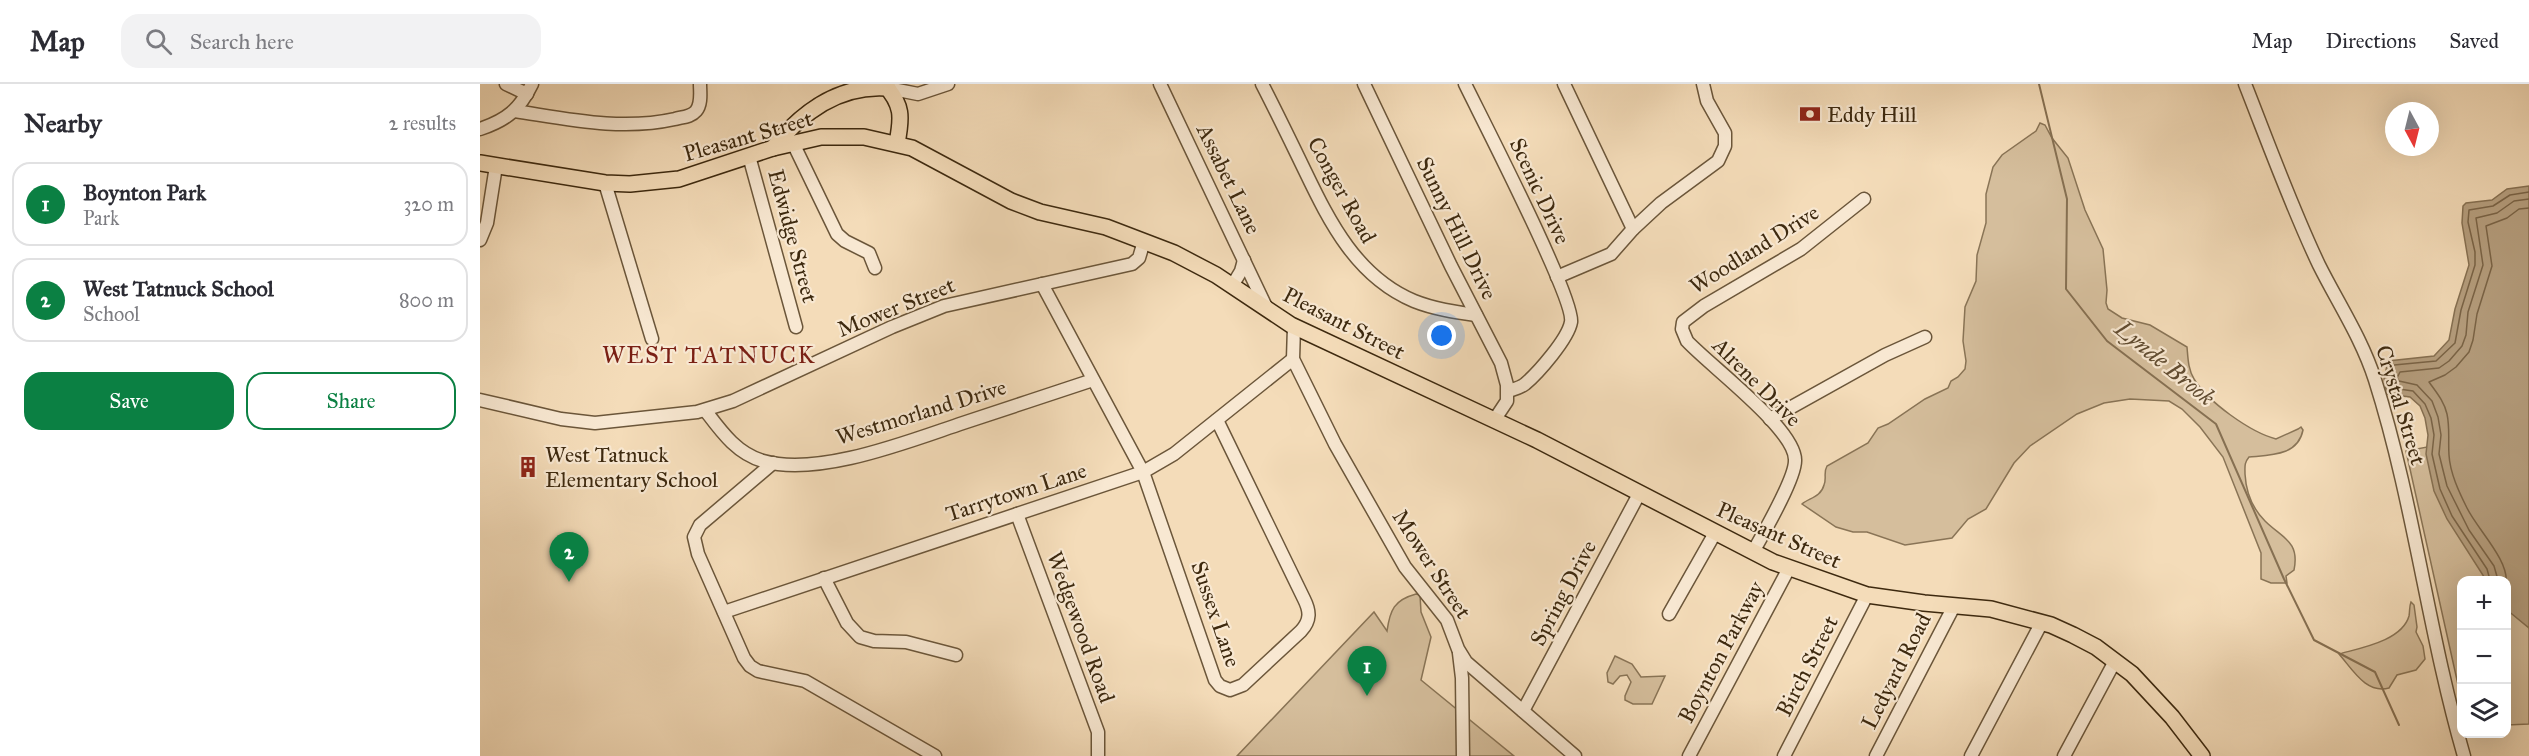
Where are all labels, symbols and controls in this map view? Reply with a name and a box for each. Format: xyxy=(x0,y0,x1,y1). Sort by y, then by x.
search box xyxy=(121,14,541,68)
text: Map xyxy=(30,24,85,59)
icon: search xyxy=(142,25,175,58)
text: Search here xyxy=(190,28,294,55)
text: Map xyxy=(2252,28,2293,54)
text: Directions xyxy=(2326,28,2416,54)
text: Saved xyxy=(2449,28,2499,54)
place label: Eddy Hill xyxy=(1827,101,1917,128)
bank icon: Eddy Hill xyxy=(1798,102,1822,126)
north arrow xyxy=(2385,102,2439,156)
street label: Pleasant Street xyxy=(680,105,816,167)
text: Nearby xyxy=(24,107,102,139)
text: 2 results xyxy=(388,111,456,135)
street label: Assabet Lane xyxy=(1190,119,1267,238)
street label: Conger Road xyxy=(1302,132,1382,248)
street label: Scenic Drive xyxy=(1504,134,1576,248)
street label: Sunny Hill Drive xyxy=(1411,152,1503,304)
street label: Edwidge Street xyxy=(762,166,824,306)
text: Boynton Park xyxy=(83,179,206,206)
text: 1 xyxy=(42,192,49,216)
text: 320 m xyxy=(403,192,454,216)
street label: Woodland Drive xyxy=(1684,199,1824,299)
text: Park xyxy=(83,206,119,230)
street label: Mower Street xyxy=(833,271,959,343)
text: West Tatnuck School xyxy=(83,275,274,302)
street label: Pleasant Street xyxy=(1279,281,1410,365)
text: 2 xyxy=(41,288,50,312)
text: 800 m xyxy=(399,288,454,312)
text: School xyxy=(83,302,140,326)
water label: Lynde Brook xyxy=(2108,313,2221,413)
your location xyxy=(1427,321,1456,350)
street label: Alrene Drive xyxy=(1706,331,1807,432)
district label: WEST TATNUCK xyxy=(602,340,816,370)
street label: Crystal Street xyxy=(2370,342,2432,468)
button: Save xyxy=(24,372,234,430)
button: Share xyxy=(246,372,456,430)
street label: Westmorland Drive xyxy=(833,373,1009,451)
place label: West Tatnuck Elementary School xyxy=(545,441,718,493)
building icon: West Tatnuck Elementary School xyxy=(516,455,540,479)
street label: Tarrytown Lane xyxy=(942,457,1090,527)
street label: Pleasant Street xyxy=(1713,496,1846,575)
street label: Mower Street xyxy=(1387,504,1477,624)
pin: 2 xyxy=(550,532,589,582)
street label: Spring Drive xyxy=(1524,536,1602,650)
street label: Wedgewood Road xyxy=(1041,548,1121,706)
street label: Sussex Lane xyxy=(1185,557,1247,671)
street label: Boynton Parkway xyxy=(1672,576,1770,728)
map controls xyxy=(2457,576,2511,738)
button: + xyxy=(2457,576,2511,630)
street label: Ledyard Road xyxy=(1855,608,1937,734)
street label: Birch Street xyxy=(1770,611,1844,721)
button: − xyxy=(2457,630,2511,684)
pin: 1 xyxy=(1348,646,1386,696)
button: layers xyxy=(2457,684,2511,738)

